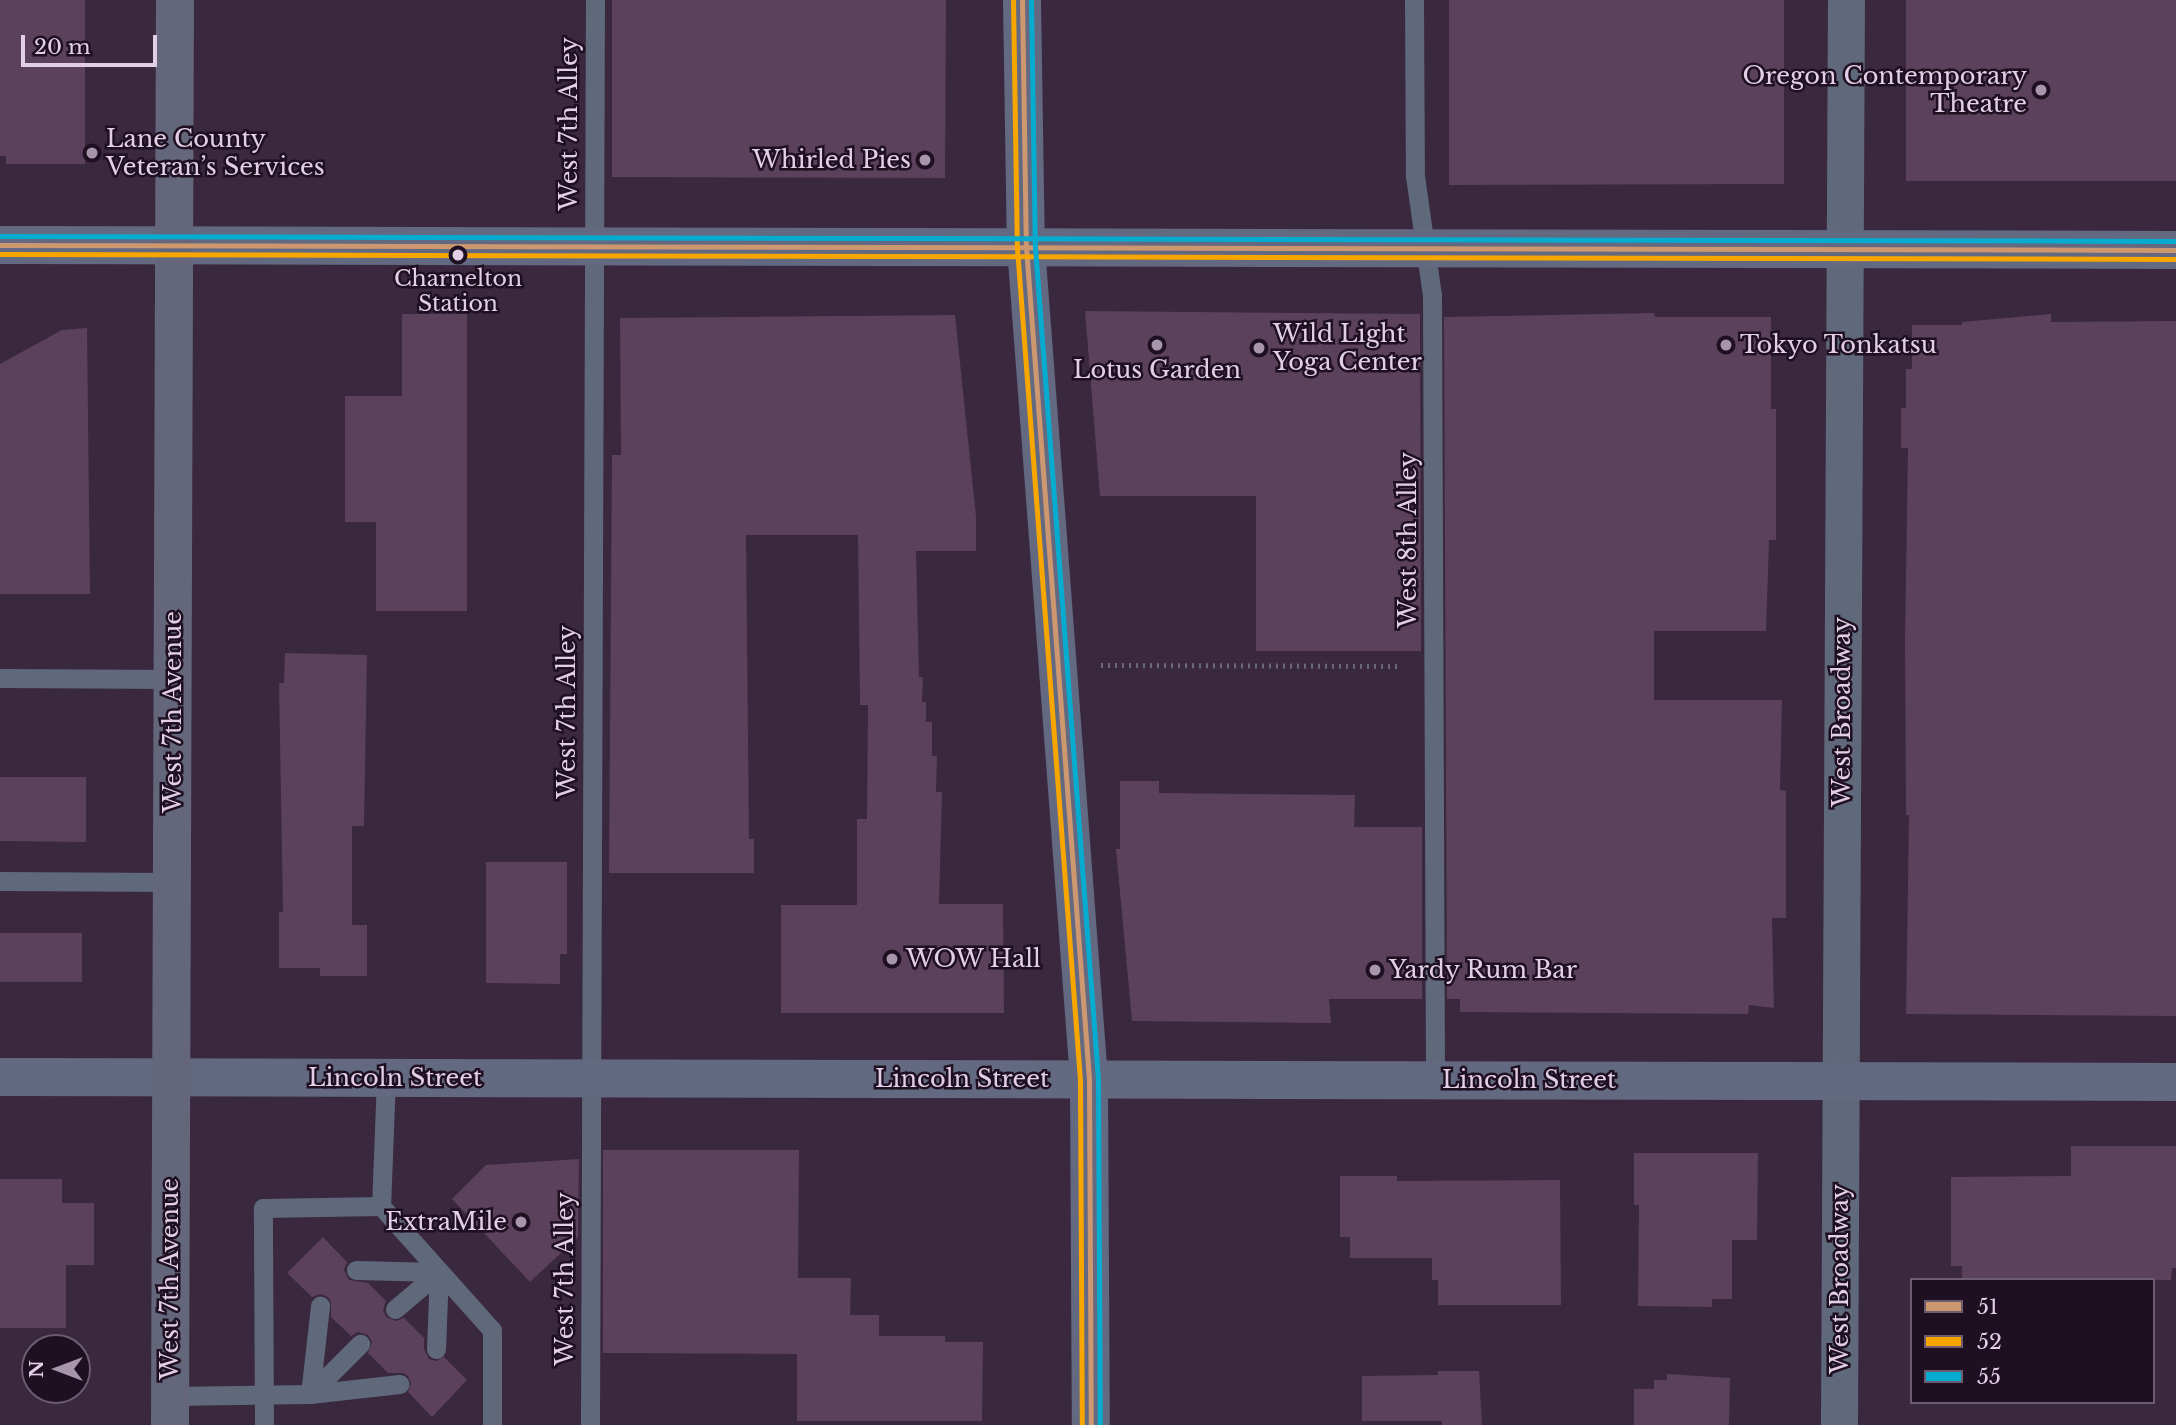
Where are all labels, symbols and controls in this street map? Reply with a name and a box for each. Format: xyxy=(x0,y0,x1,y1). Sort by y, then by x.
scale bar xyxy=(24,21,161,65)
text: 20 m xyxy=(34,34,91,60)
street label: West 7th Alley xyxy=(555,37,583,211)
place label: Oregon Contemporary Theatre xyxy=(1742,62,2027,118)
marker: Oregon Contemporary Theatre xyxy=(2033,82,2049,98)
place label: Lane County Veteran’s Services xyxy=(106,125,325,181)
marker: Lane County Veteran’s Services xyxy=(84,145,100,161)
place label: Whirled Pies xyxy=(752,146,911,174)
marker: Whirled Pies xyxy=(917,152,933,168)
marker: Charnelton Station xyxy=(451,248,465,262)
place label: Charnelton Station xyxy=(394,265,522,316)
place label: Wild Light Yoga Center xyxy=(1273,320,1422,376)
place label: Tokyo Tonkatsu xyxy=(1740,331,1937,359)
marker: Lotus Garden xyxy=(1149,337,1165,353)
marker: Tokyo Tonkatsu xyxy=(1718,337,1734,353)
marker: Wild Light Yoga Center xyxy=(1251,340,1267,356)
place label: Lotus Garden xyxy=(1073,356,1241,384)
street label: West 8th Alley xyxy=(1394,452,1422,628)
street label: West 7th Avenue xyxy=(159,611,187,813)
street label: West Broadway xyxy=(1828,617,1856,807)
street label: West 7th Alley xyxy=(553,625,581,799)
place label: WOW Hall xyxy=(906,945,1042,973)
marker: WOW Hall xyxy=(884,951,900,967)
place label: Yardy Rum Bar xyxy=(1389,956,1578,984)
marker: Yardy Rum Bar xyxy=(1367,962,1383,978)
street label: Lincoln Street xyxy=(308,1064,482,1092)
street label: Lincoln Street xyxy=(875,1065,1049,1093)
street label: Lincoln Street xyxy=(1442,1066,1616,1094)
street label: West 7th Avenue xyxy=(156,1178,184,1380)
street label: West Broadway xyxy=(1826,1184,1854,1374)
street label: West 7th Alley xyxy=(551,1192,579,1366)
place label: ExtraMile xyxy=(385,1208,507,1236)
marker: ExtraMile xyxy=(513,1214,529,1230)
legend xyxy=(1910,1278,2155,1404)
text: 51 xyxy=(1977,1294,1998,1320)
text: 52 xyxy=(1977,1329,2002,1355)
north arrow xyxy=(21,1334,91,1404)
text: N xyxy=(25,1360,48,1378)
text: 55 xyxy=(1977,1364,2001,1390)

